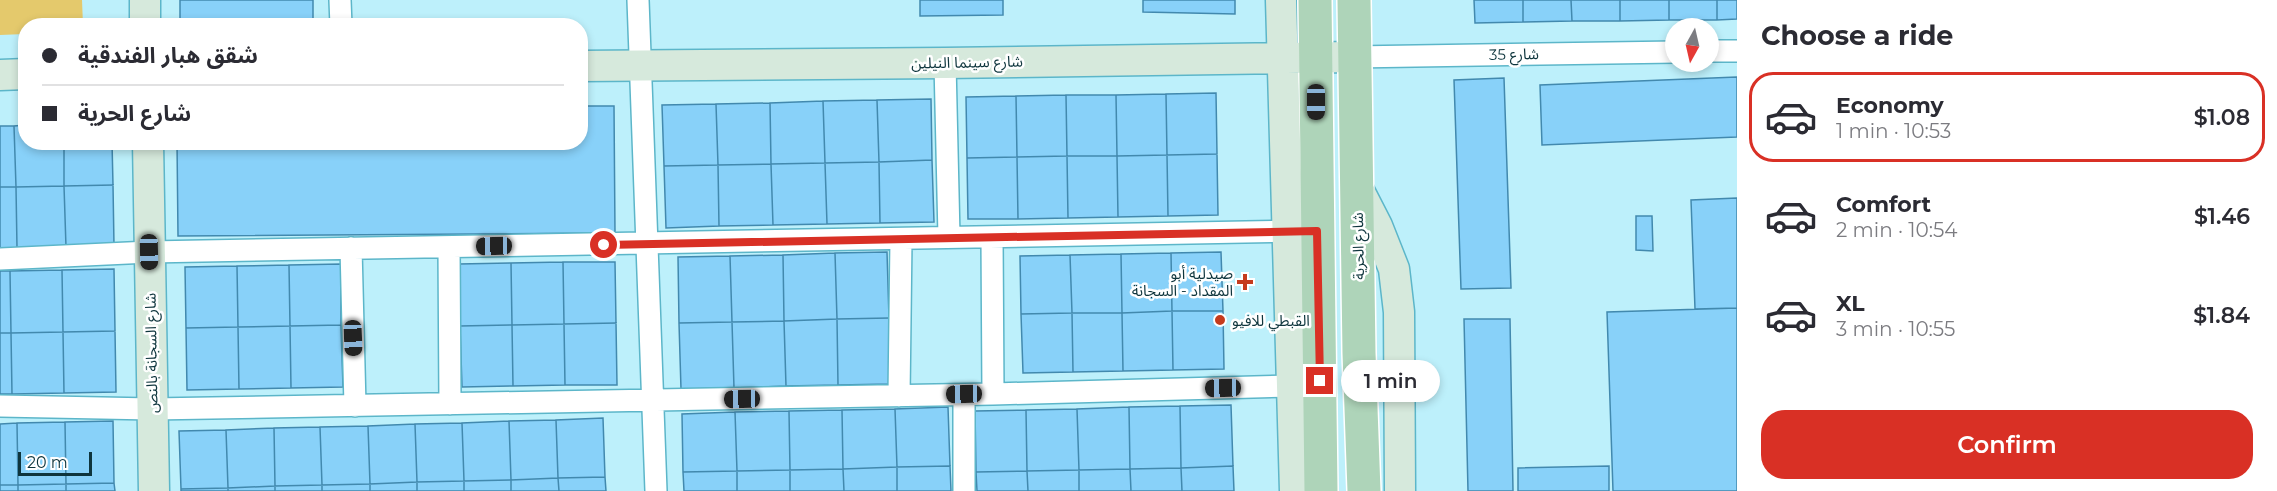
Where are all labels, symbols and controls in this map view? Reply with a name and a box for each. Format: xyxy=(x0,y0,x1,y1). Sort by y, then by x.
north arrow xyxy=(1665,18,1719,72)
map controls xyxy=(1665,18,1719,72)
text: Choose a ride xyxy=(1761,19,1953,52)
text: شقق هبار الفندقية xyxy=(78,42,258,69)
street label: شارع 35 xyxy=(1489,44,1539,67)
street label: شارع سينما النيلين xyxy=(911,52,1023,75)
car xyxy=(1307,84,1325,120)
icon: car xyxy=(1764,90,1818,144)
text: Economy xyxy=(1836,92,1944,119)
text: شارع الحرية xyxy=(78,100,191,127)
text: $1.08 xyxy=(2194,104,2250,131)
text: 1 min · 10:53 xyxy=(1836,119,1951,143)
icon: car xyxy=(1764,189,1818,243)
text: Comfort xyxy=(1836,191,1931,218)
text: $1.46 xyxy=(2194,203,2250,230)
street label: شارع الحرية xyxy=(1348,212,1371,280)
text: 2 min · 10:54 xyxy=(1836,218,1957,242)
route start xyxy=(590,231,617,258)
car xyxy=(140,234,158,270)
car xyxy=(476,237,512,255)
place label: صيدلية أبو المقداد - السجانة xyxy=(1132,264,1233,300)
marker: صيدلية أبو المقداد - السجانة xyxy=(1238,275,1252,289)
icon: car xyxy=(1764,288,1818,342)
text: XL xyxy=(1836,290,1865,317)
street label: شارع السجانة بالنص xyxy=(140,292,165,413)
text: $1.84 xyxy=(2193,302,2250,329)
place label: القبطي للافيو xyxy=(1232,311,1310,332)
marker: القبطي للافيو xyxy=(1213,313,1227,327)
text: 3 min · 10:55 xyxy=(1836,317,1955,341)
car xyxy=(343,320,363,356)
callout: 1 min xyxy=(1341,360,1440,402)
route end xyxy=(1306,367,1333,394)
text: 1 min xyxy=(1364,369,1417,393)
car xyxy=(1205,379,1241,397)
car xyxy=(946,385,982,403)
car xyxy=(724,390,760,408)
button: Confirm xyxy=(1761,410,2253,479)
scale bar xyxy=(18,449,92,476)
text: 20 m xyxy=(27,453,68,472)

